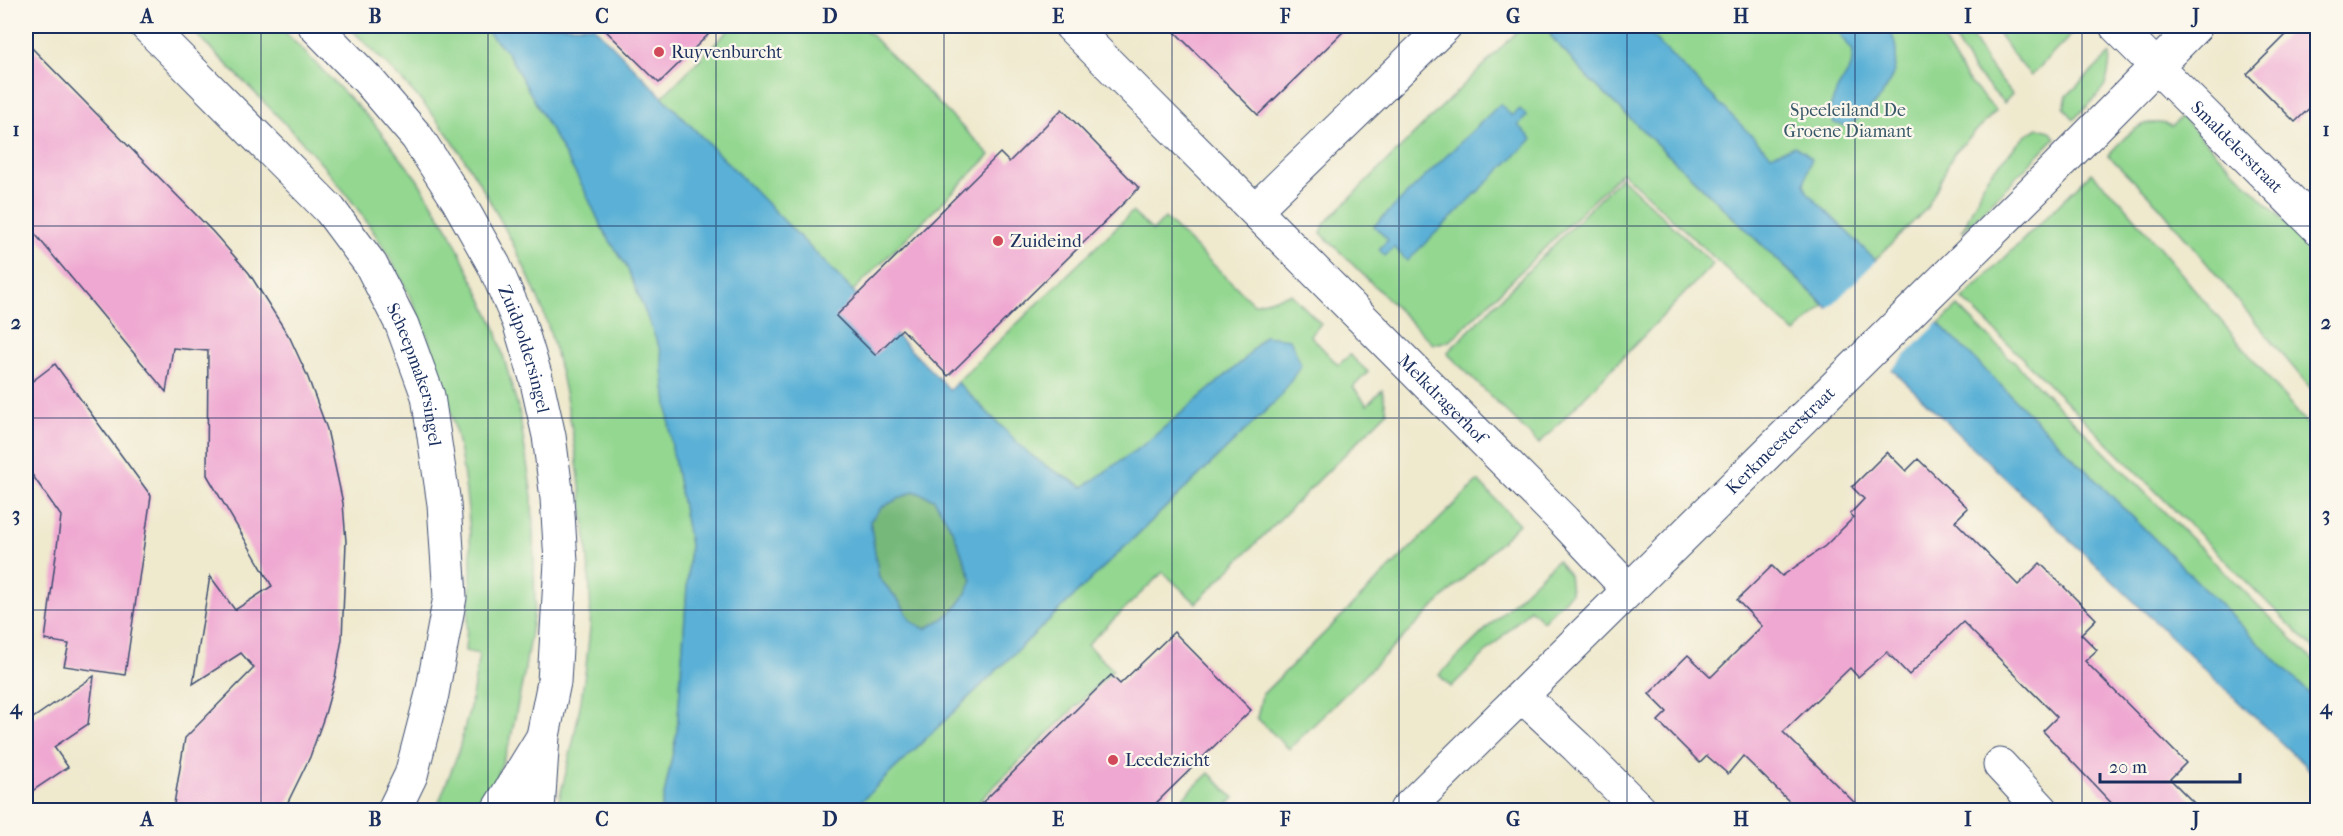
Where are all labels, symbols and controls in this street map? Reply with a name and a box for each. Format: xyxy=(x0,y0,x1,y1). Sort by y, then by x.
text: A xyxy=(139,5,155,28)
text: B xyxy=(368,5,382,28)
text: C xyxy=(595,5,609,28)
text: D xyxy=(822,5,838,28)
text: E xyxy=(1052,5,1064,28)
text: F xyxy=(1279,5,1291,28)
text: G xyxy=(1506,5,1520,28)
text: H xyxy=(1733,5,1749,28)
text: I xyxy=(1964,5,1972,28)
text: J xyxy=(2190,5,2200,28)
place label: Ruyvenburcht xyxy=(671,42,783,63)
marker: Ruyvenburcht xyxy=(652,45,666,59)
street label: Smaldelerstraat xyxy=(2186,97,2287,198)
park label: Speeleiland De Groene Diamant xyxy=(1784,100,1913,142)
text: 1 xyxy=(12,118,20,141)
text: 1 xyxy=(2322,118,2330,141)
place label: Zuideind xyxy=(1010,231,1082,252)
marker: Zuideind xyxy=(991,234,1005,248)
street label: Zuidpoldersingel xyxy=(493,282,554,415)
street label: Scheepmakersingel xyxy=(381,300,445,448)
text: 2 xyxy=(11,311,21,334)
text: 2 xyxy=(2321,311,2331,334)
street label: Melkdragerhof xyxy=(1393,351,1493,450)
street label: Kerkmeesterstraat xyxy=(1722,382,1840,499)
text: 3 xyxy=(12,503,20,526)
text: 3 xyxy=(2322,503,2330,526)
text: 4 xyxy=(9,696,23,720)
text: 4 xyxy=(2319,696,2333,720)
scale bar xyxy=(2100,746,2240,784)
place label: Leedezicht xyxy=(1125,750,1210,771)
marker: Leedezicht xyxy=(1106,753,1120,767)
text: 20 m xyxy=(2109,757,2147,778)
text: A xyxy=(139,808,155,831)
text: B xyxy=(368,808,382,831)
text: C xyxy=(595,808,609,831)
text: D xyxy=(822,808,838,831)
text: E xyxy=(1052,808,1064,831)
text: F xyxy=(1279,808,1291,831)
text: G xyxy=(1506,808,1520,831)
text: H xyxy=(1733,808,1749,831)
text: I xyxy=(1964,808,1972,831)
text: J xyxy=(2190,808,2200,831)

